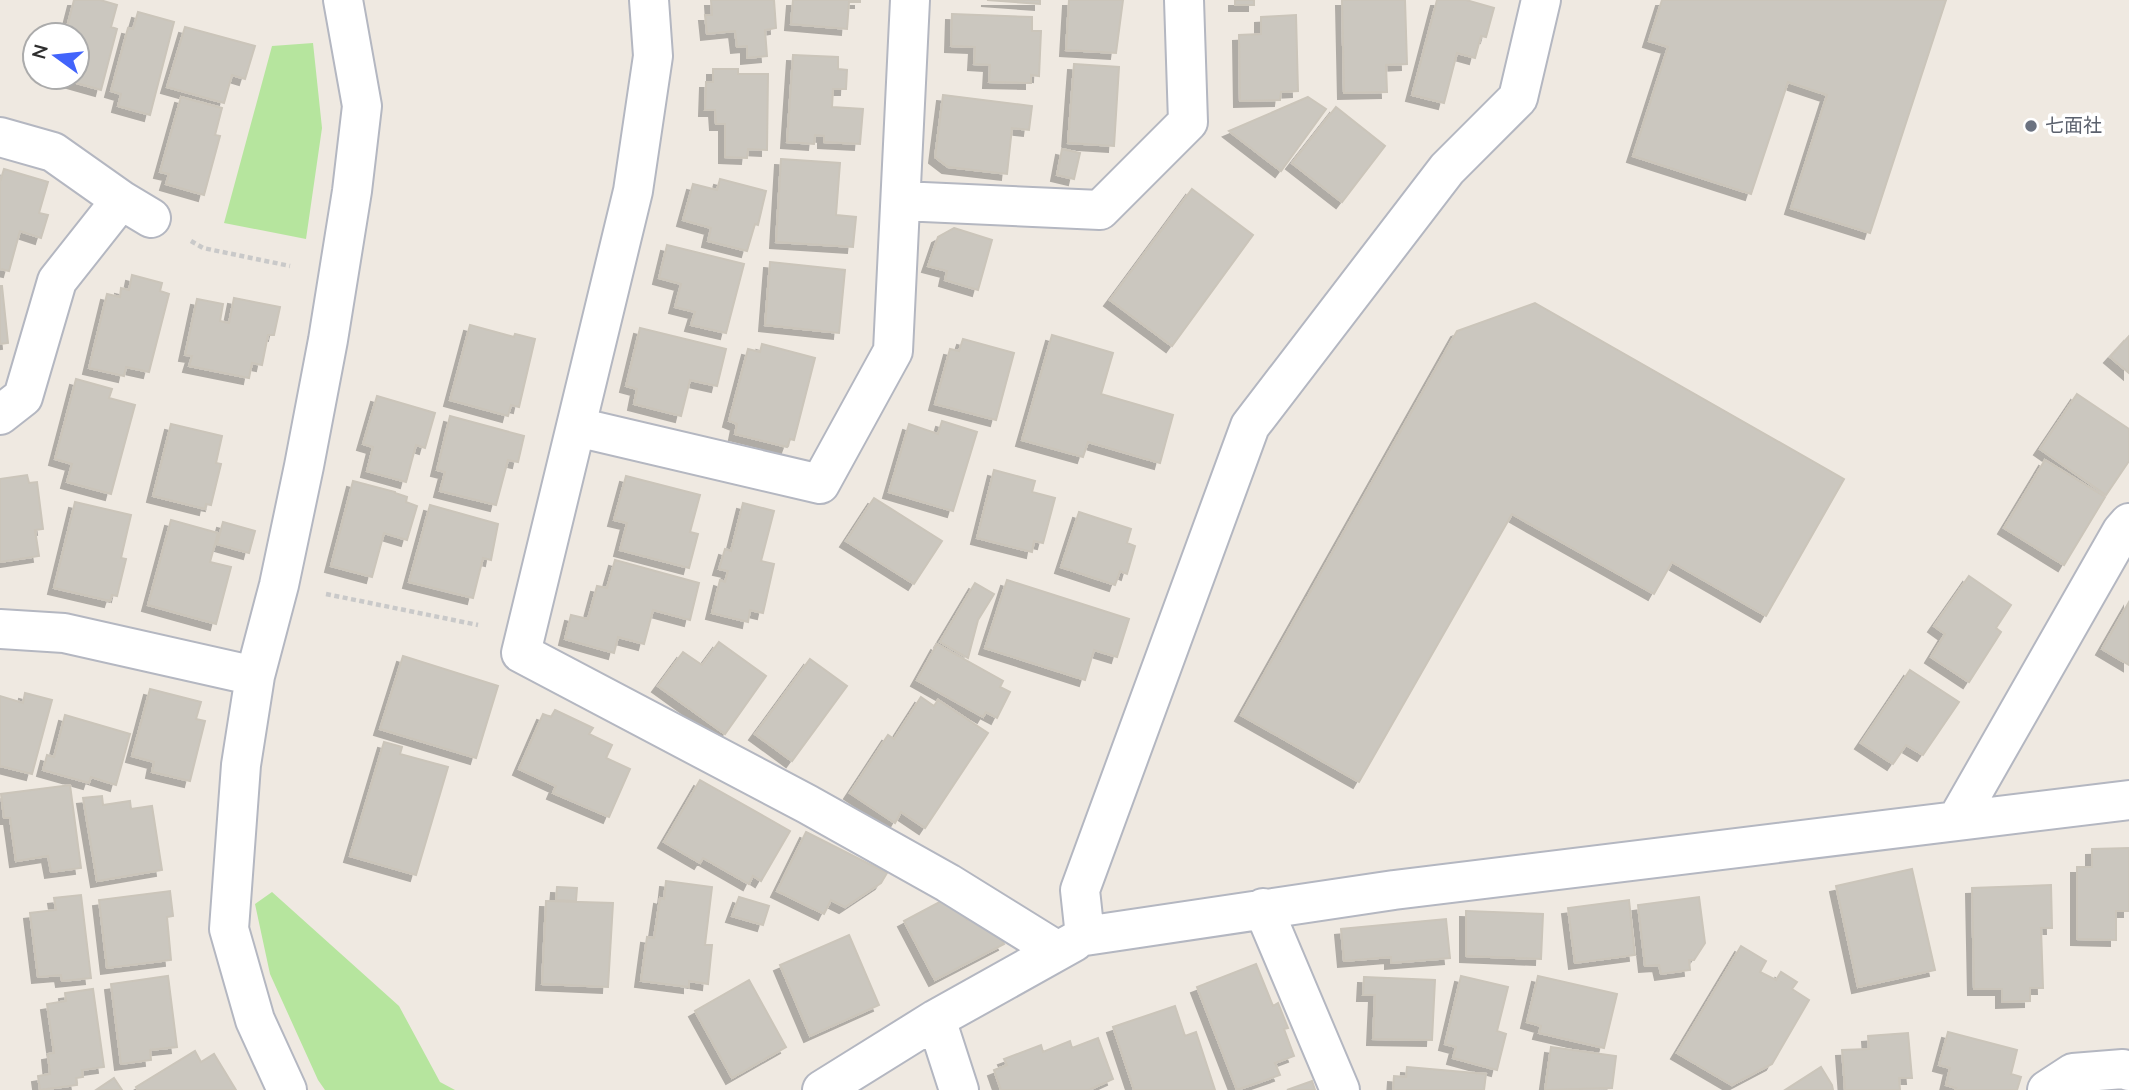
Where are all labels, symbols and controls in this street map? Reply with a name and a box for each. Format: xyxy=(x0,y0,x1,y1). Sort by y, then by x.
north arrow xyxy=(21,21,91,91)
text: N xyxy=(26,42,55,62)
place label: 七面社 xyxy=(2045,113,2102,139)
marker: 七面社 xyxy=(2023,118,2039,134)

